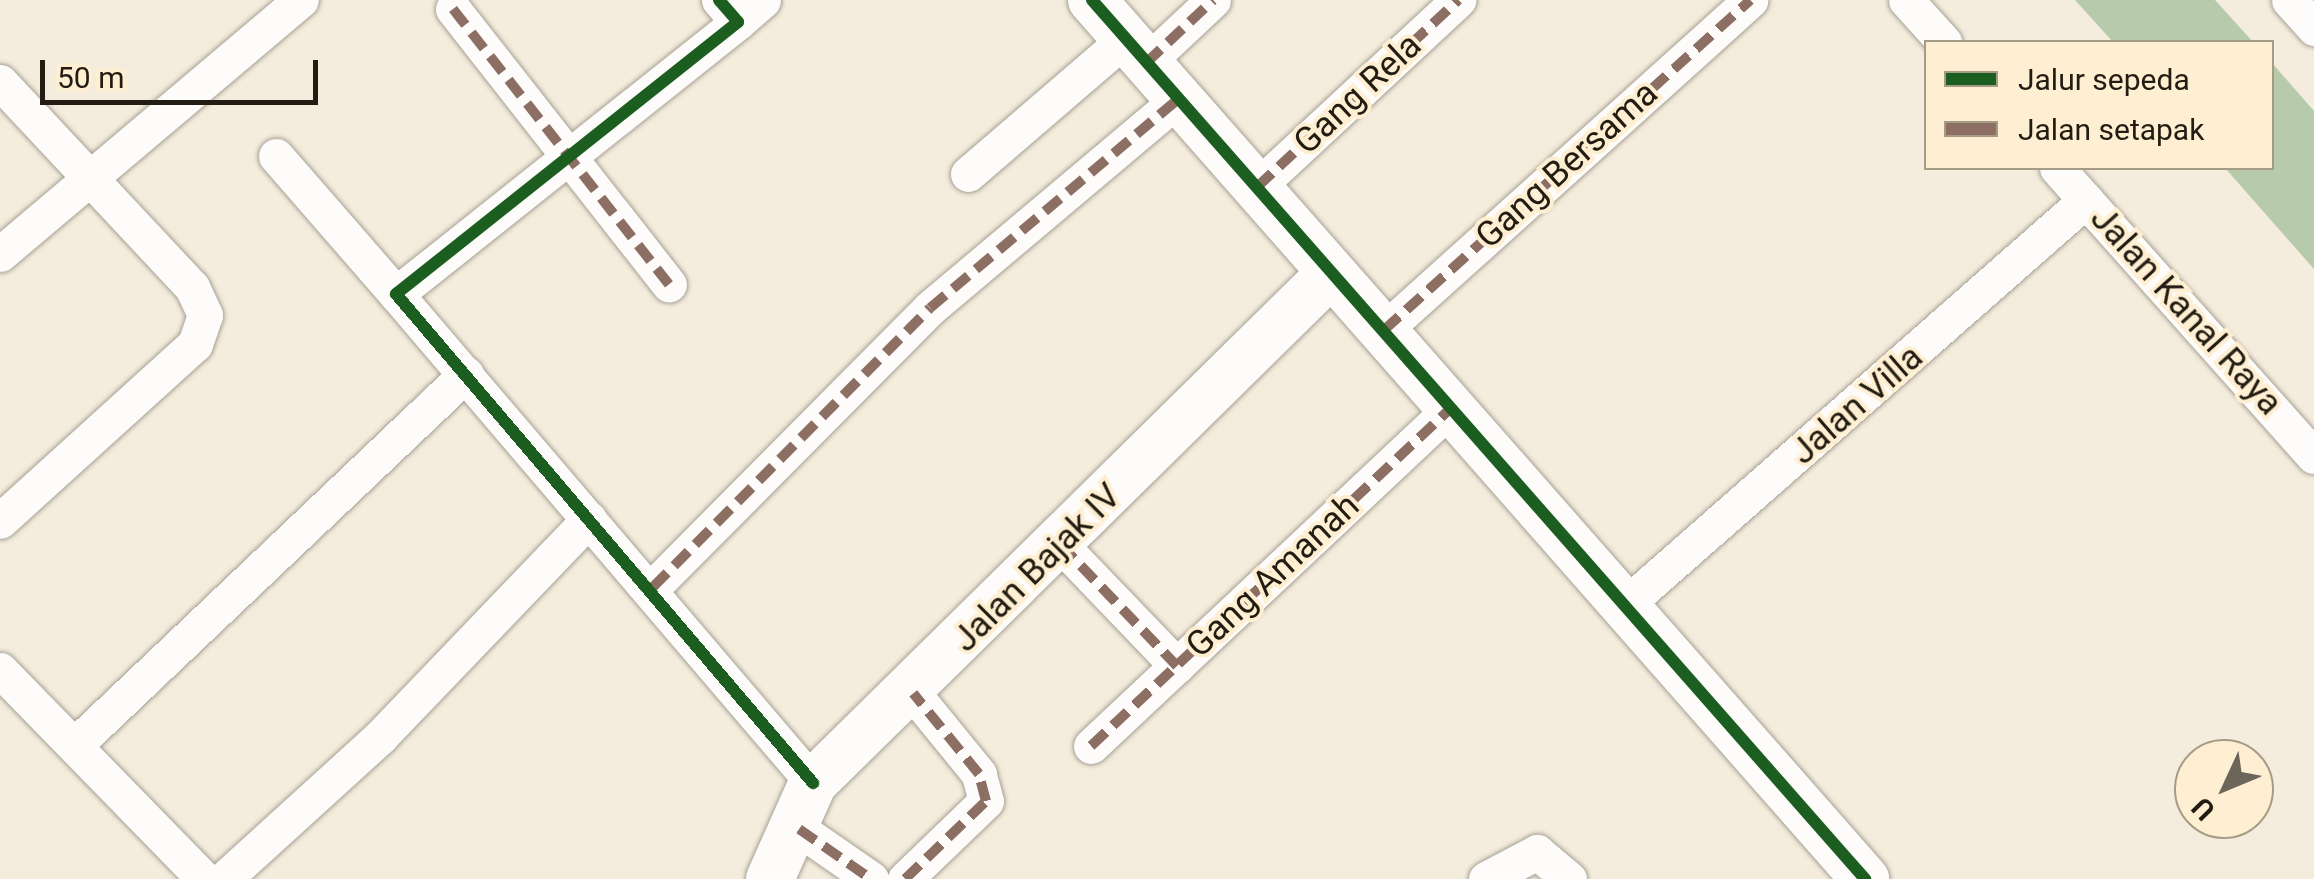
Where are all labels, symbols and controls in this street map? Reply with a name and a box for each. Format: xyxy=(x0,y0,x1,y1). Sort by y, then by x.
street label: Gang Rela xyxy=(1286,25,1430,163)
scale bar xyxy=(45,40,322,102)
legend xyxy=(1924,40,2274,170)
text: 50 m xyxy=(57,60,124,95)
text: Jalur sepeda xyxy=(2018,62,2190,97)
street label: Gang Bersama xyxy=(1468,73,1666,257)
text: Jalan setapak xyxy=(2018,112,2204,147)
street label: Jalan Kanal Raya xyxy=(2081,198,2291,424)
street label: Jalan Villa xyxy=(1783,336,1931,474)
street label: Jalan Bajak IV xyxy=(944,475,1130,661)
street label: Gang Amanah xyxy=(1178,485,1368,667)
north arrow xyxy=(2174,739,2274,839)
text: U xyxy=(2185,791,2222,827)

